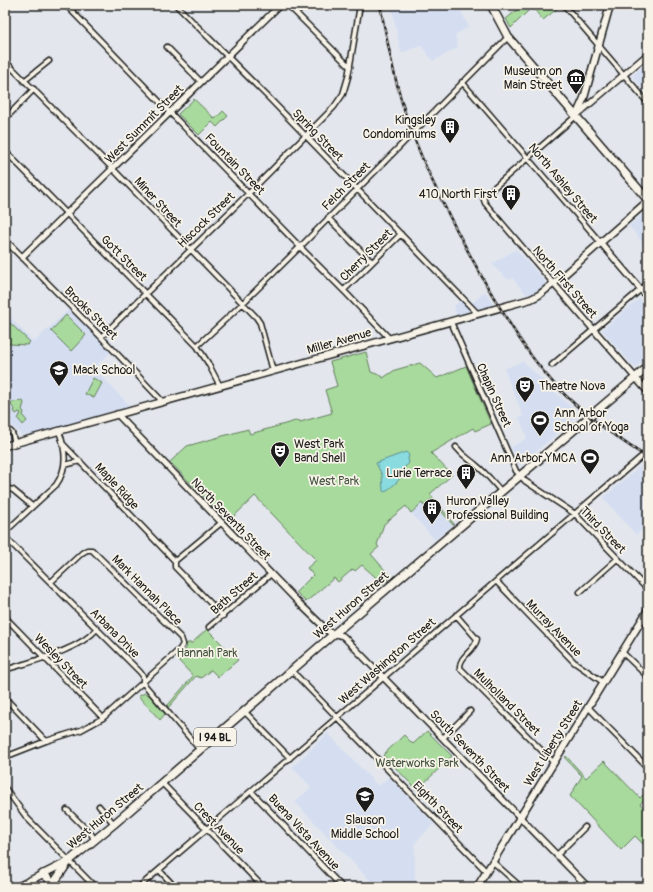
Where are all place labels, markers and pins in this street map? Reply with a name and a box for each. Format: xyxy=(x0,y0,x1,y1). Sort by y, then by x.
place label: Museum on Main Street xyxy=(504,64,562,93)
museum icon: Museum on Main Street xyxy=(565,67,587,95)
place label: Kingsley Condominums xyxy=(363,113,437,142)
building icon: Kingsley Condominums xyxy=(439,116,461,144)
building icon: 410 North First xyxy=(500,183,522,211)
place label: 410 North First xyxy=(419,187,497,202)
school or university icon: Mack School xyxy=(48,359,70,387)
place label: Mack School xyxy=(73,363,136,378)
theatre icon: Theatre Nova xyxy=(514,375,536,403)
place label: Theatre Nova xyxy=(539,379,606,394)
place label: Ann Arbor School of Yoga xyxy=(554,406,629,435)
sports icon: Ann Arbor School of Yoga xyxy=(529,409,551,437)
place label: West Park Band Shell xyxy=(294,437,346,466)
theatre icon: West Park Band Shell xyxy=(269,440,291,468)
sports icon: Ann Arbor YMCA xyxy=(579,447,601,475)
place label: Ann Arbor YMCA xyxy=(490,451,576,466)
building icon: Lurie Terrace xyxy=(455,462,477,490)
place label: Lurie Terrace xyxy=(386,466,452,481)
place label: Huron Valley Professional Building xyxy=(446,494,549,523)
building icon: Huron Valley Professional Building xyxy=(421,497,443,525)
school or university icon: Slauson Middle School xyxy=(354,785,376,813)
place label: Slauson Middle School xyxy=(331,813,399,842)

